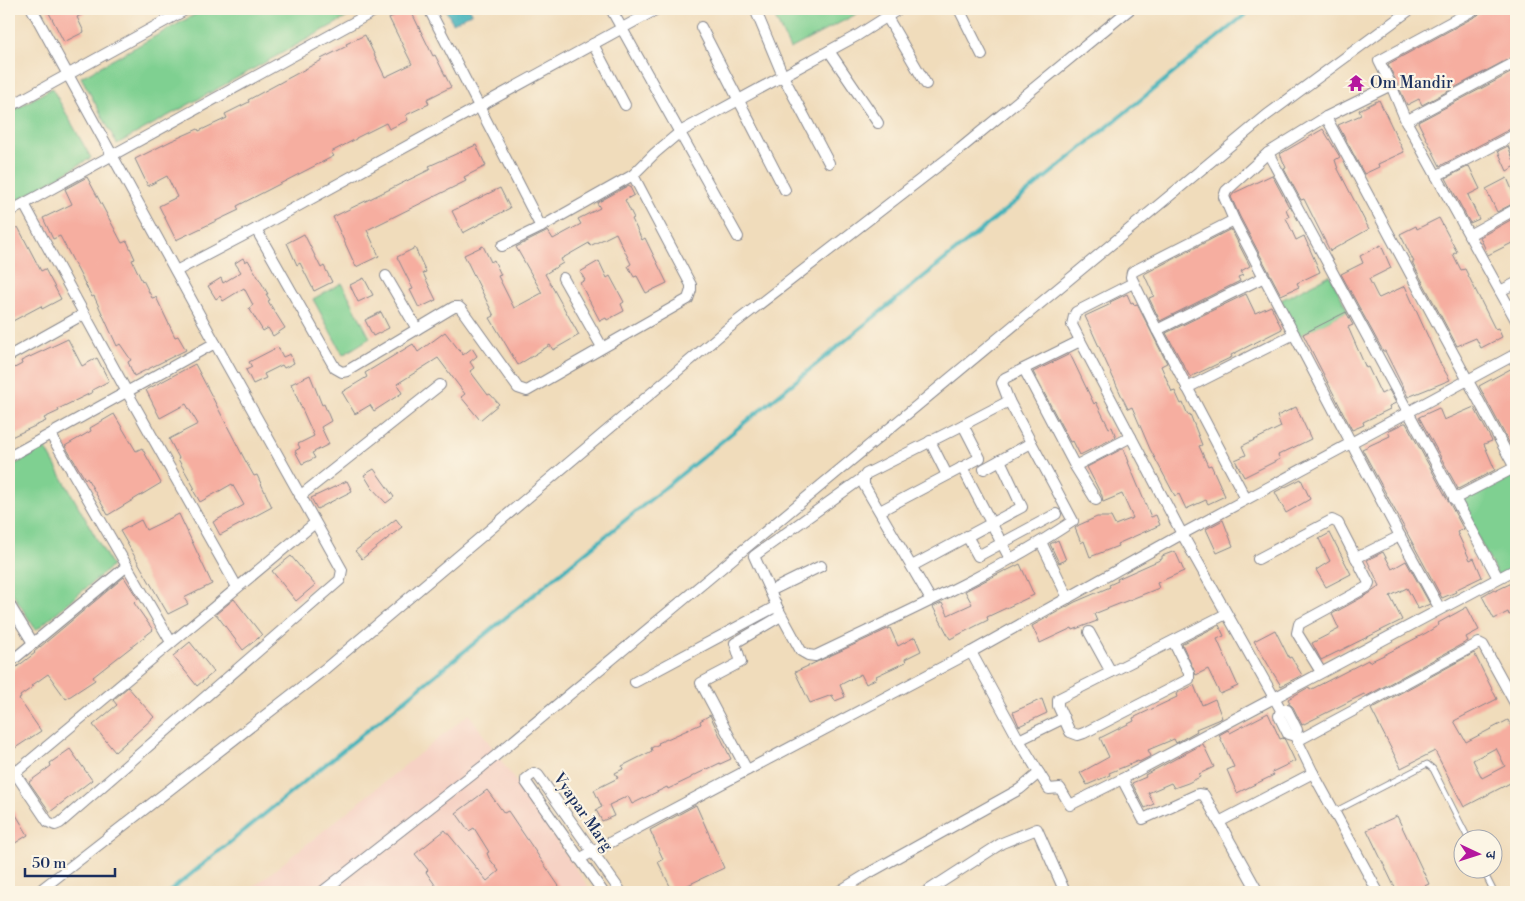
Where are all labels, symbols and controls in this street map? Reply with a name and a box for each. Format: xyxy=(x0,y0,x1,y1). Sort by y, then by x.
temple icon: Om Mandir xyxy=(1346,73,1366,93)
place label: Om Mandir xyxy=(1370,73,1453,93)
street label: Vyapar Marg xyxy=(548,768,618,856)
north arrow xyxy=(1452,828,1502,878)
scale bar xyxy=(25,846,115,878)
text: उ xyxy=(1481,850,1499,860)
text: 50 m xyxy=(32,854,66,873)

